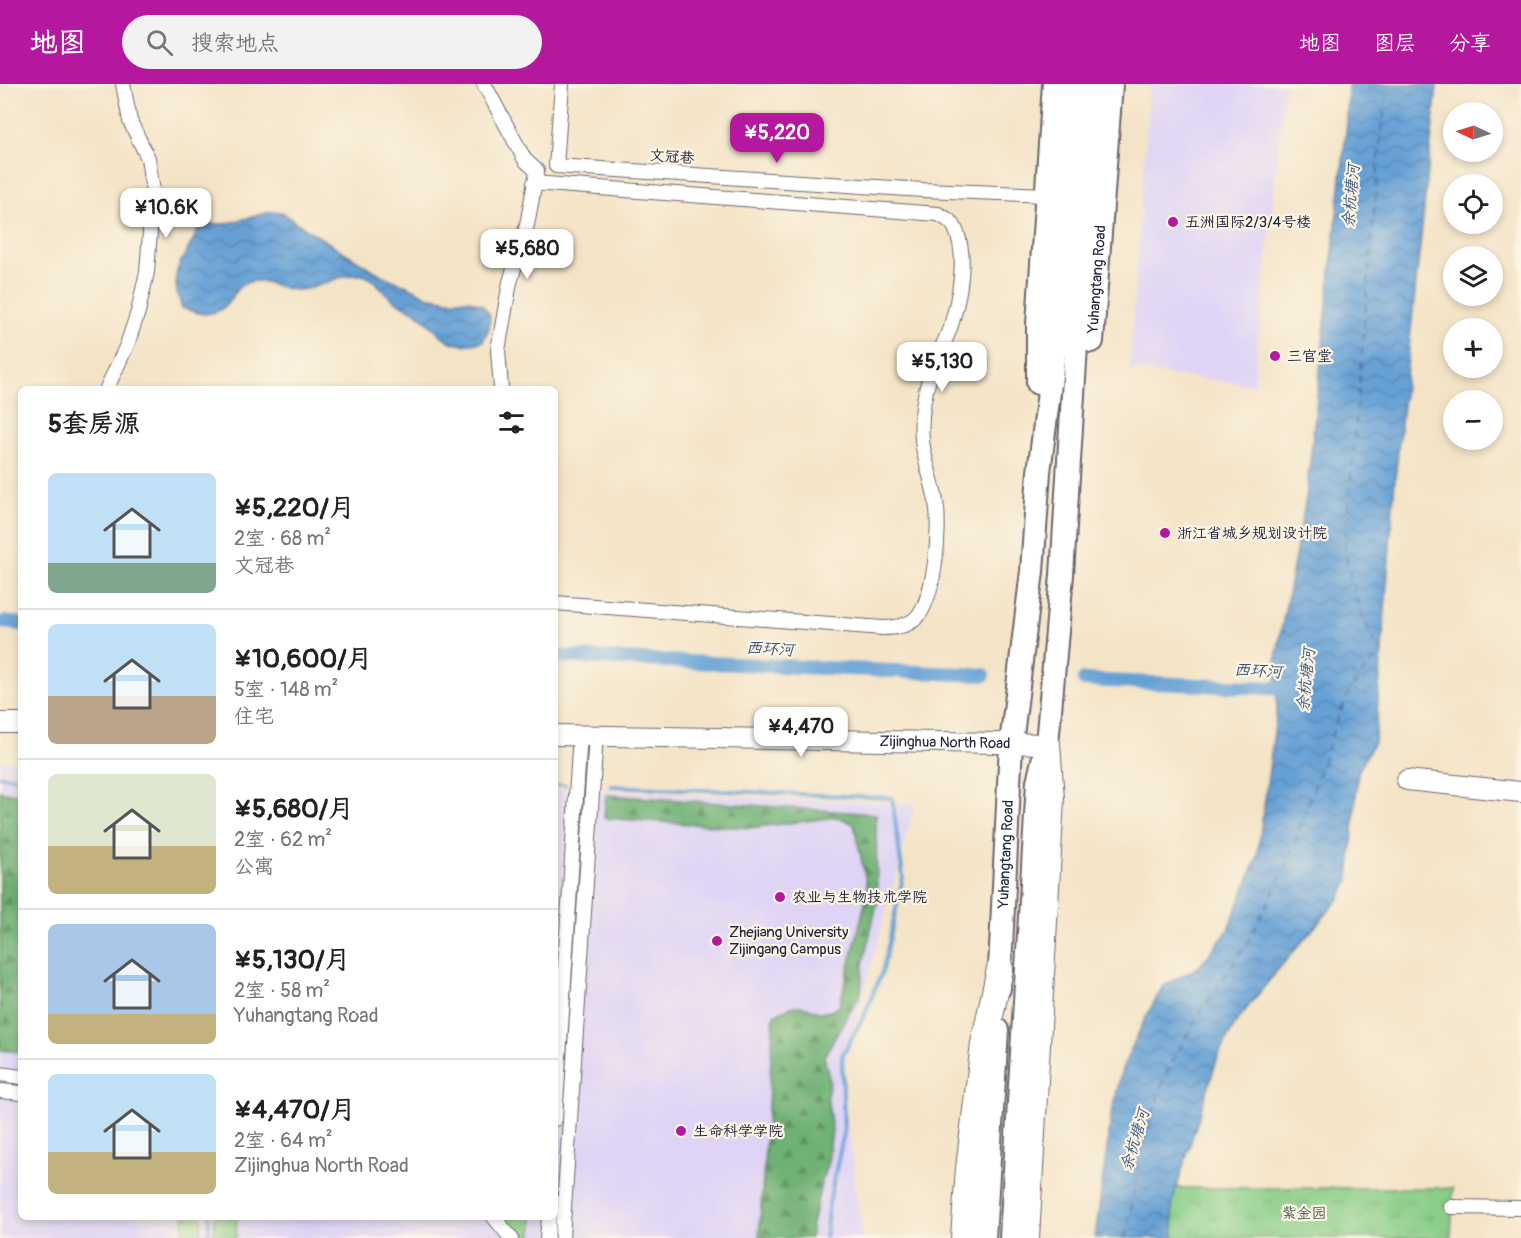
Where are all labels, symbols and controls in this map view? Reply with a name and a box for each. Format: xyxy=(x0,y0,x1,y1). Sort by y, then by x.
search box xyxy=(122,15,542,69)
text: 地图 xyxy=(30,26,86,61)
icon: search xyxy=(143,26,176,59)
text: 搜索地点 xyxy=(191,29,279,57)
text: 地图 xyxy=(1299,30,1341,57)
text: 图层 xyxy=(1374,30,1416,57)
text: 分享 xyxy=(1449,30,1491,57)
north arrow xyxy=(1443,102,1503,162)
map controls xyxy=(1443,102,1503,450)
pin: ¥5,220 xyxy=(728,113,826,164)
text: ¥5,220 xyxy=(744,120,810,145)
street label: 文冠巷 xyxy=(649,146,695,168)
water label: 余杭塘河 xyxy=(1338,160,1364,229)
button: locate xyxy=(1443,174,1503,234)
pin: ¥10.6K xyxy=(117,188,215,239)
text: ¥10.6K xyxy=(134,195,198,220)
place label: 五洲国际2/3/4号楼 xyxy=(1185,213,1311,232)
marker: 五洲国际2/3/4号楼 xyxy=(1166,215,1180,229)
street label: Yuhangtang Road xyxy=(1083,224,1110,335)
pin: ¥5,680 xyxy=(478,229,576,280)
text: ¥5,680 xyxy=(494,236,560,261)
button: layers xyxy=(1443,246,1503,306)
button: + xyxy=(1443,318,1503,378)
pin: ¥5,130 xyxy=(893,342,991,393)
place label: 三官堂 xyxy=(1287,347,1332,366)
text: ¥5,130 xyxy=(911,349,973,374)
marker: 三官堂 xyxy=(1268,349,1282,363)
button: − xyxy=(1443,390,1503,450)
icon: filters xyxy=(495,406,528,439)
text: 5套房源 xyxy=(48,408,140,440)
text: ¥5,220/月 xyxy=(234,492,355,524)
icon: home xyxy=(96,497,168,569)
place label: 浙江省城乡规划设计院 xyxy=(1177,524,1327,543)
text: 2室 · 68 m² xyxy=(234,526,331,551)
marker: 浙江省城乡规划设计院 xyxy=(1158,526,1172,540)
text: 文冠巷 xyxy=(234,553,294,578)
water label: 西环河 xyxy=(746,638,797,660)
text: ¥10,600/月 xyxy=(234,643,373,675)
water label: 余杭塘河 xyxy=(1293,644,1320,713)
icon: home xyxy=(96,648,168,720)
water label: 西环河 xyxy=(1234,660,1285,682)
text: 5室 · 148 m² xyxy=(234,677,338,702)
text: 住宅 xyxy=(234,704,274,729)
pin: ¥4,470 xyxy=(752,707,850,758)
text: ¥4,470 xyxy=(768,714,834,739)
street label: Zijinghua North Road xyxy=(879,731,1011,753)
text: ¥5,680/月 xyxy=(234,793,354,825)
icon: home xyxy=(96,798,168,870)
street label: Yuhangtang Road xyxy=(993,800,1018,910)
text: 2室 · 62 m² xyxy=(234,827,332,852)
text: 公寓 xyxy=(234,854,274,879)
place label: 农业与生物技术学院 xyxy=(792,888,927,907)
marker: 农业与生物技术学院 xyxy=(773,890,787,904)
place label: Zhejiang University Zijingang Campus xyxy=(729,923,849,959)
marker: Zhejiang University Zijingang Campus xyxy=(710,934,724,948)
text: ¥5,130/月 xyxy=(234,944,351,976)
icon: home xyxy=(96,948,168,1020)
text: 2室 · 58 m² xyxy=(234,978,330,1003)
text: Yuhangtang Road xyxy=(234,1003,378,1028)
text: ¥4,470/月 xyxy=(234,1094,356,1126)
icon: home xyxy=(96,1098,168,1170)
water label: 余杭塘河 xyxy=(1116,1104,1155,1174)
place label: 生命科学学院 xyxy=(693,1122,783,1141)
marker: 生命科学学院 xyxy=(674,1124,688,1138)
text: 2室 · 64 m² xyxy=(234,1128,333,1153)
text: Zijinghua North Road xyxy=(234,1153,409,1178)
park label: 紫金园 xyxy=(1281,1204,1327,1223)

